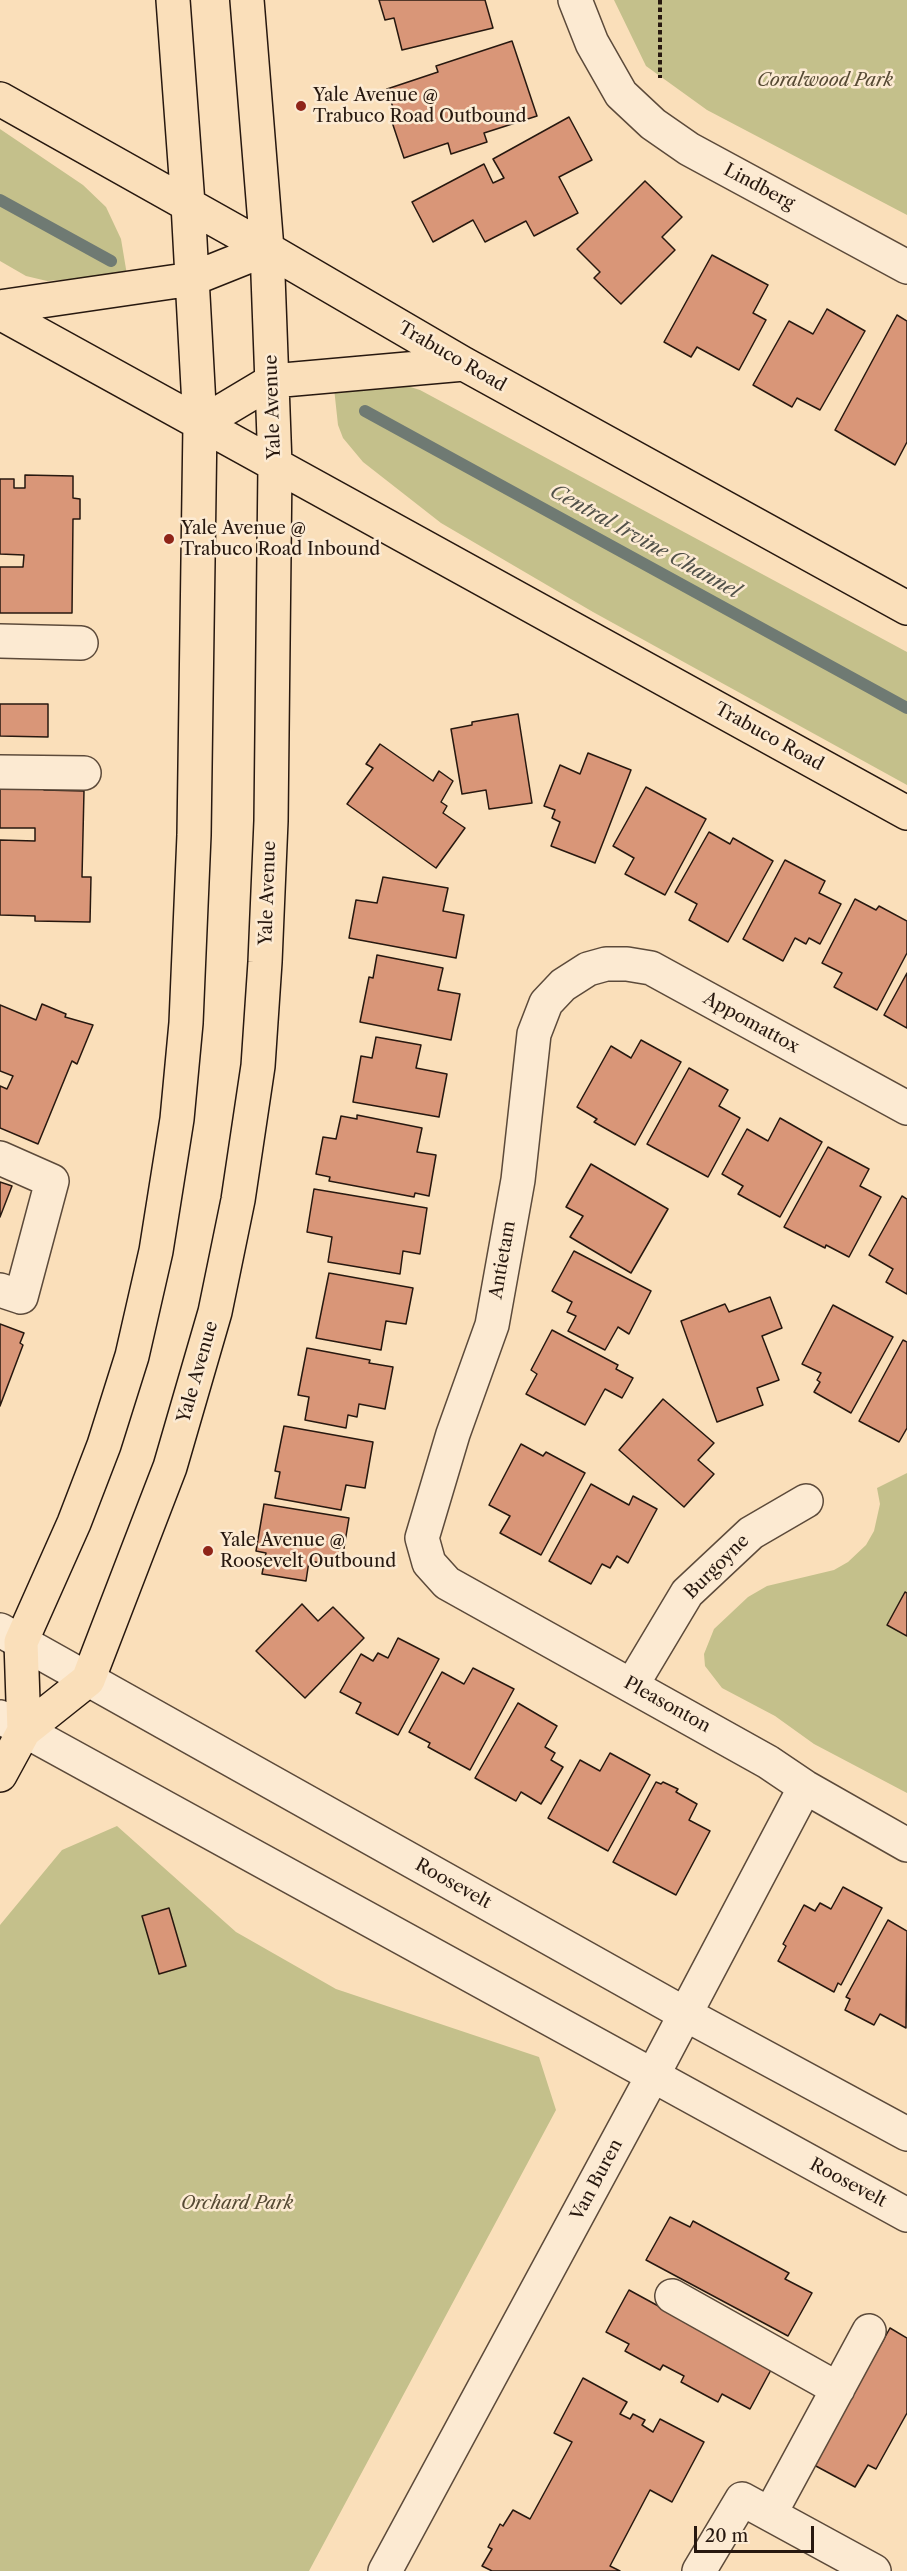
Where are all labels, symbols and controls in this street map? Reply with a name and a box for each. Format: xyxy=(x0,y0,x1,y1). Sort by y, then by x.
park label: Coralwood Park xyxy=(757,70,893,92)
place label: Yale Avenue @ Trabuco Road Outbound xyxy=(313,85,527,128)
marker: Yale Avenue @ Trabuco Road Outbound xyxy=(294,99,308,113)
street label: Lindberg xyxy=(720,159,798,215)
street label: Trabuco Road xyxy=(394,317,510,397)
street label: Yale Avenue xyxy=(260,354,286,460)
water label: Central Irvine Channel xyxy=(546,480,744,604)
place label: Yale Avenue @ Trabuco Road Inbound xyxy=(181,518,380,560)
marker: Yale Avenue @ Trabuco Road Inbound xyxy=(162,532,176,546)
street label: Trabuco Road xyxy=(711,698,827,776)
street label: Yale Avenue xyxy=(255,840,281,946)
street label: Appomattox xyxy=(699,988,803,1058)
street label: Antietam xyxy=(485,1219,521,1301)
street label: Yale Avenue xyxy=(173,1319,223,1425)
place label: Yale Avenue @ Roosevelt Outbound xyxy=(220,1530,396,1572)
street label: Burgoyne xyxy=(680,1530,754,1604)
marker: Yale Avenue @ Roosevelt Outbound xyxy=(201,1544,215,1558)
street label: Pleasonton xyxy=(620,1672,714,1738)
street label: Roosevelt xyxy=(411,1854,495,1914)
street label: Van Buren xyxy=(567,2136,627,2224)
street label: Roosevelt xyxy=(806,2154,890,2212)
park label: Orchard Park xyxy=(181,2193,293,2215)
scale bar xyxy=(697,2514,817,2552)
text: 20 m xyxy=(705,2525,748,2547)

